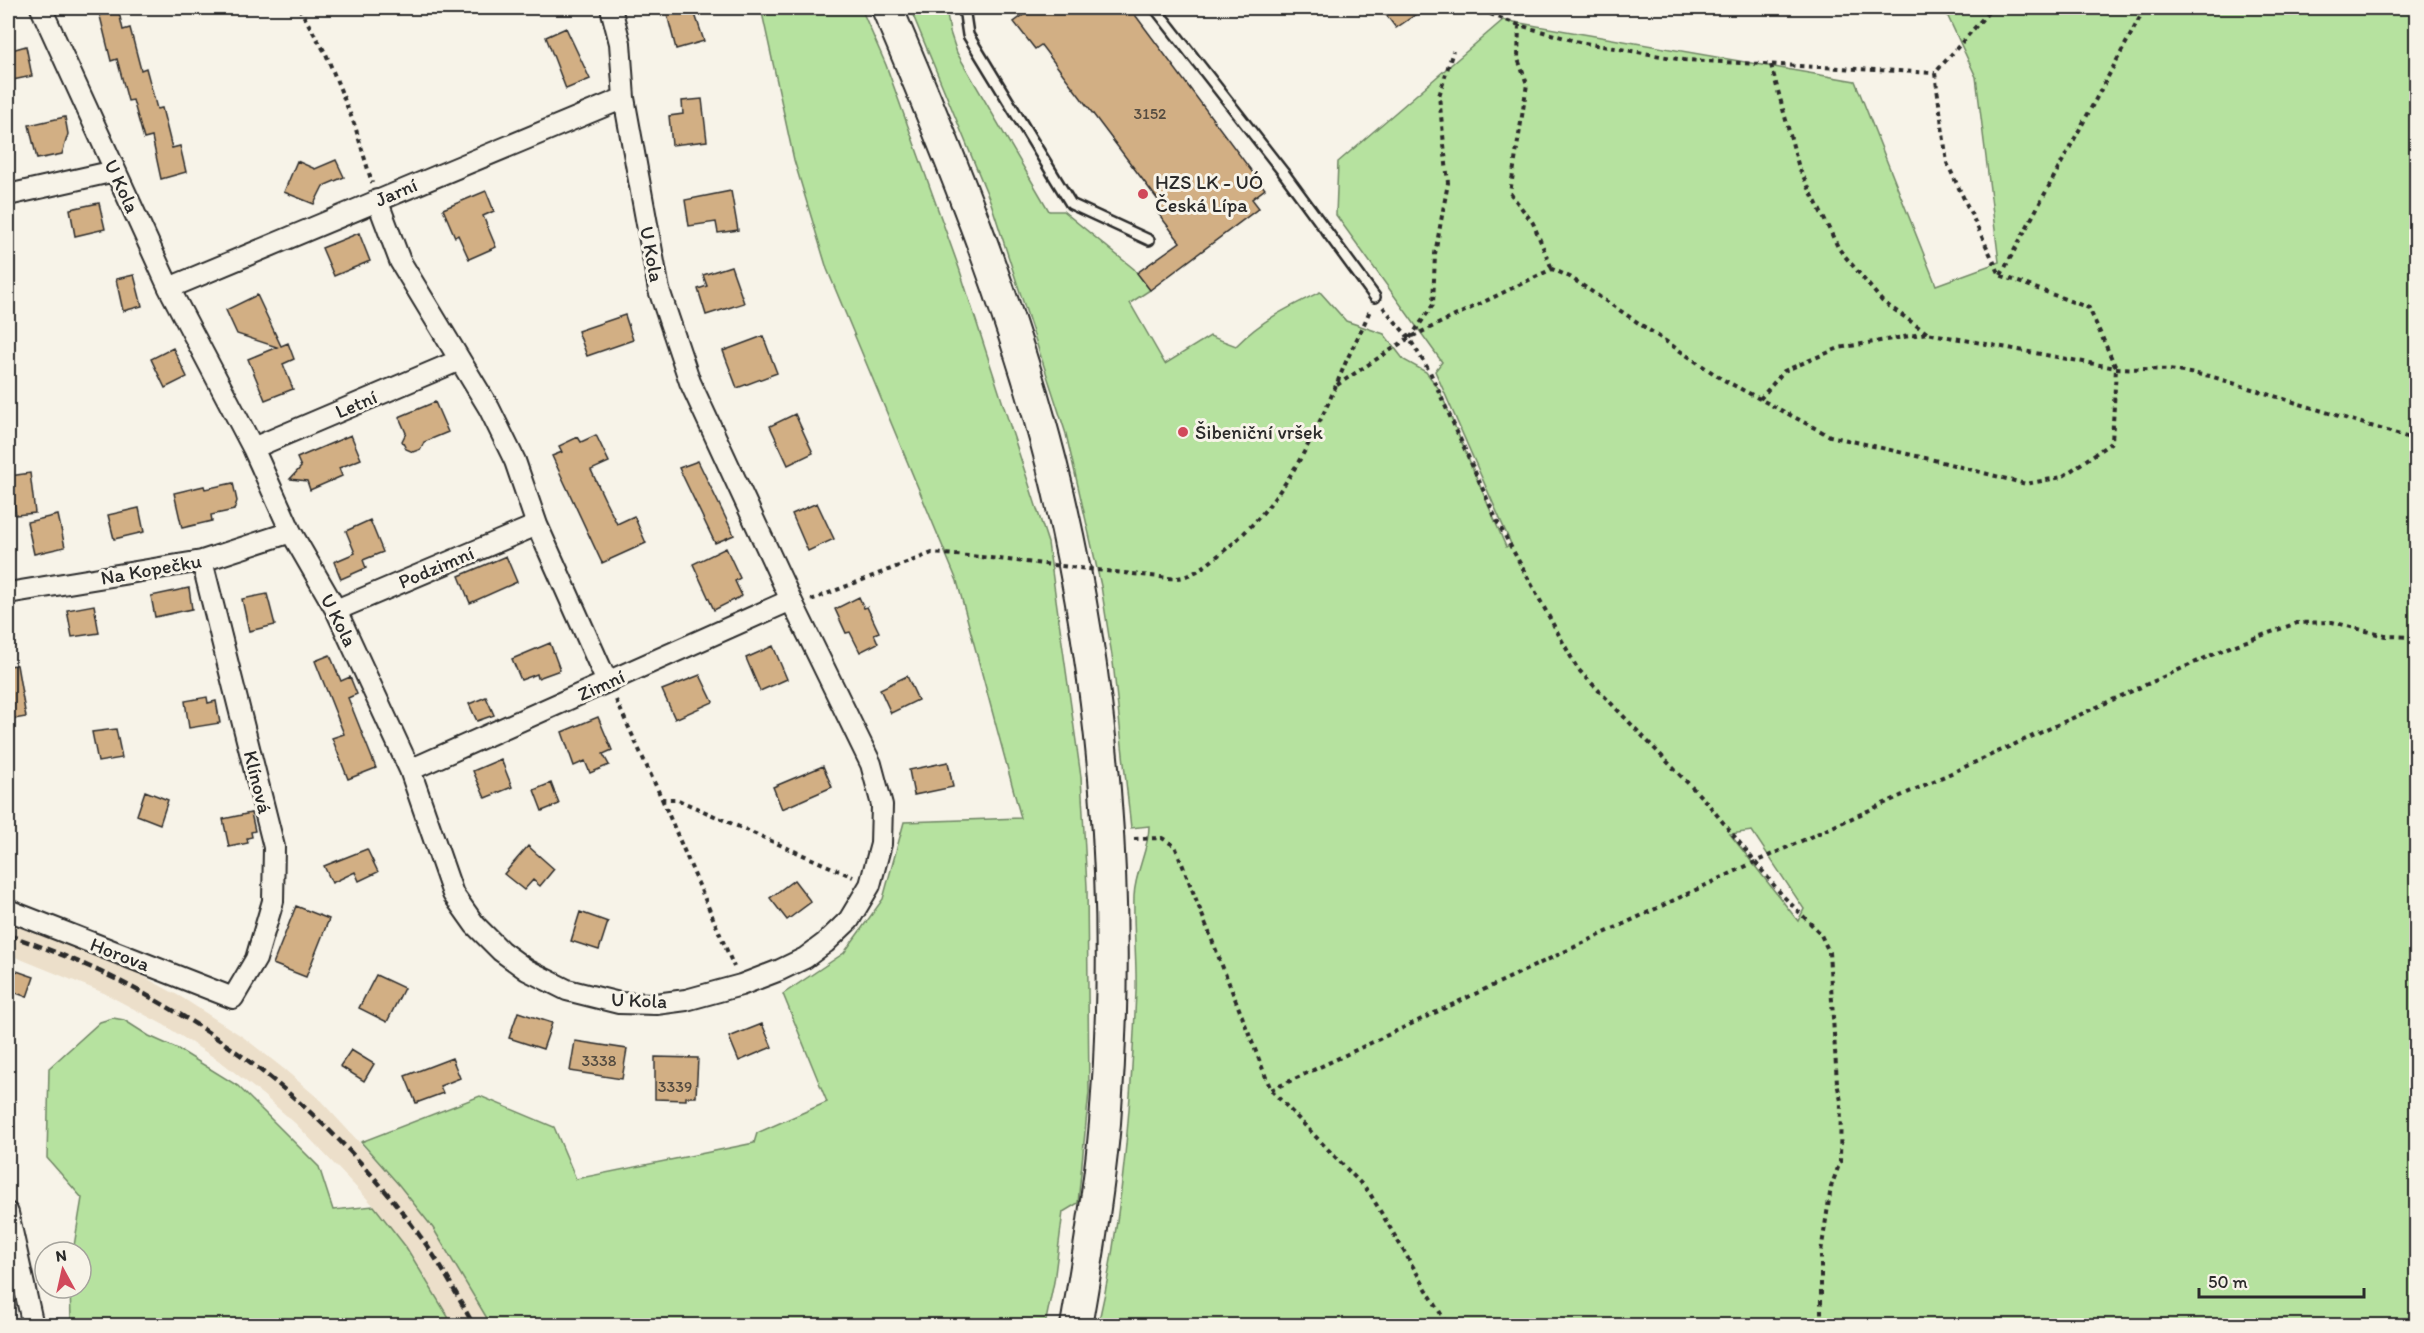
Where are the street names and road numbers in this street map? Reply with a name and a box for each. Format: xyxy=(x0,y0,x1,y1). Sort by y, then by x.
street label: U Kola xyxy=(99,155,145,217)
street label: Jarní xyxy=(371,172,421,212)
street label: U Kola xyxy=(635,224,669,284)
street label: Letní xyxy=(332,385,380,423)
street label: Podzimní xyxy=(395,540,477,594)
street label: Na Kopečku xyxy=(99,548,203,590)
street label: U Kola xyxy=(316,590,363,651)
street label: Zimní xyxy=(574,664,628,706)
street label: Klínová xyxy=(239,748,278,817)
street label: Horova xyxy=(87,932,154,977)
street label: U Kola xyxy=(611,987,668,1013)

